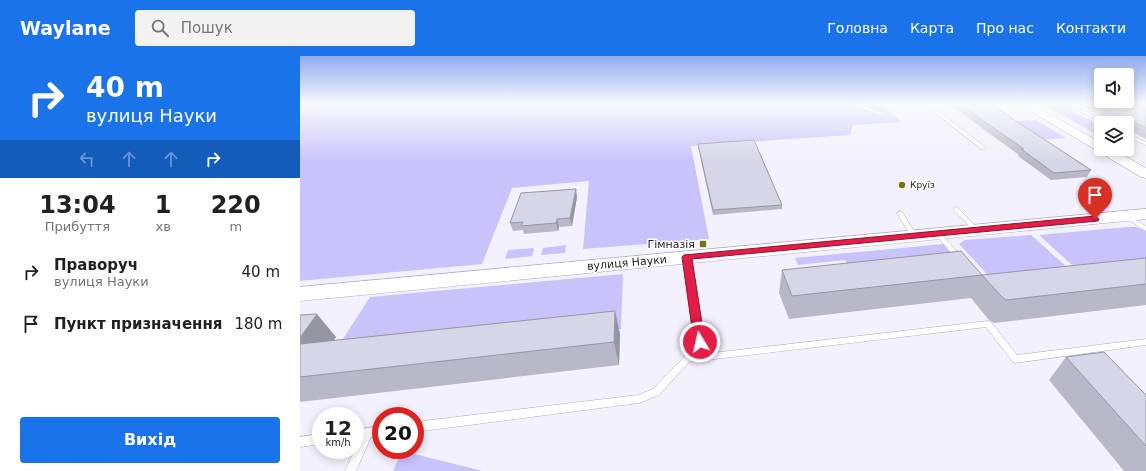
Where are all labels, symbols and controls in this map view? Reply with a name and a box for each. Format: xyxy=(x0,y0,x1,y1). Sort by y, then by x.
search box xyxy=(135,10,415,46)
text: Waylane xyxy=(20,17,111,39)
icon: search xyxy=(149,17,171,39)
text: Пошук xyxy=(181,19,233,37)
text: Головна xyxy=(827,20,888,36)
text: Карта xyxy=(910,20,954,36)
text: Про нас xyxy=(976,20,1034,36)
text: Контакти xyxy=(1056,20,1126,36)
map controls xyxy=(1094,68,1134,156)
button: sound xyxy=(1094,68,1134,108)
text: 40 m xyxy=(86,71,164,104)
icon: right xyxy=(20,72,72,124)
text: вулиця Науки xyxy=(86,105,217,126)
button: layers xyxy=(1094,116,1134,156)
icon: left xyxy=(76,148,98,170)
icon: ahead xyxy=(118,148,140,170)
icon: ahead xyxy=(160,148,182,170)
icon: right xyxy=(202,148,224,170)
pin xyxy=(1078,178,1112,219)
marker: Круїз xyxy=(897,180,907,190)
place label: Круїз xyxy=(910,180,935,190)
icon: arrive xyxy=(1084,184,1106,206)
text: 13:04 xyxy=(39,191,116,219)
text: 1 xyxy=(155,191,171,219)
text: 220 xyxy=(211,191,261,219)
text: Прибуття xyxy=(45,219,110,234)
text: хв xyxy=(155,219,171,234)
text: m xyxy=(229,219,242,234)
place label: Гімназія xyxy=(647,238,695,251)
marker: Гімназія xyxy=(698,239,708,249)
street label: вулиця Науки xyxy=(587,253,667,273)
text: Праворуч xyxy=(54,256,138,274)
icon: right xyxy=(20,261,42,283)
text: 40 m xyxy=(242,263,280,281)
text: вулиця Науки xyxy=(54,274,149,289)
icon: arrive xyxy=(20,313,42,335)
text: Пункт призначення xyxy=(54,315,222,333)
text: 180 m xyxy=(234,315,282,333)
position arrow xyxy=(679,321,721,363)
speed limit sign: 20 xyxy=(372,407,424,459)
text: 12 xyxy=(324,416,352,440)
button: Вихід xyxy=(20,417,280,463)
text: km/h xyxy=(325,437,351,448)

